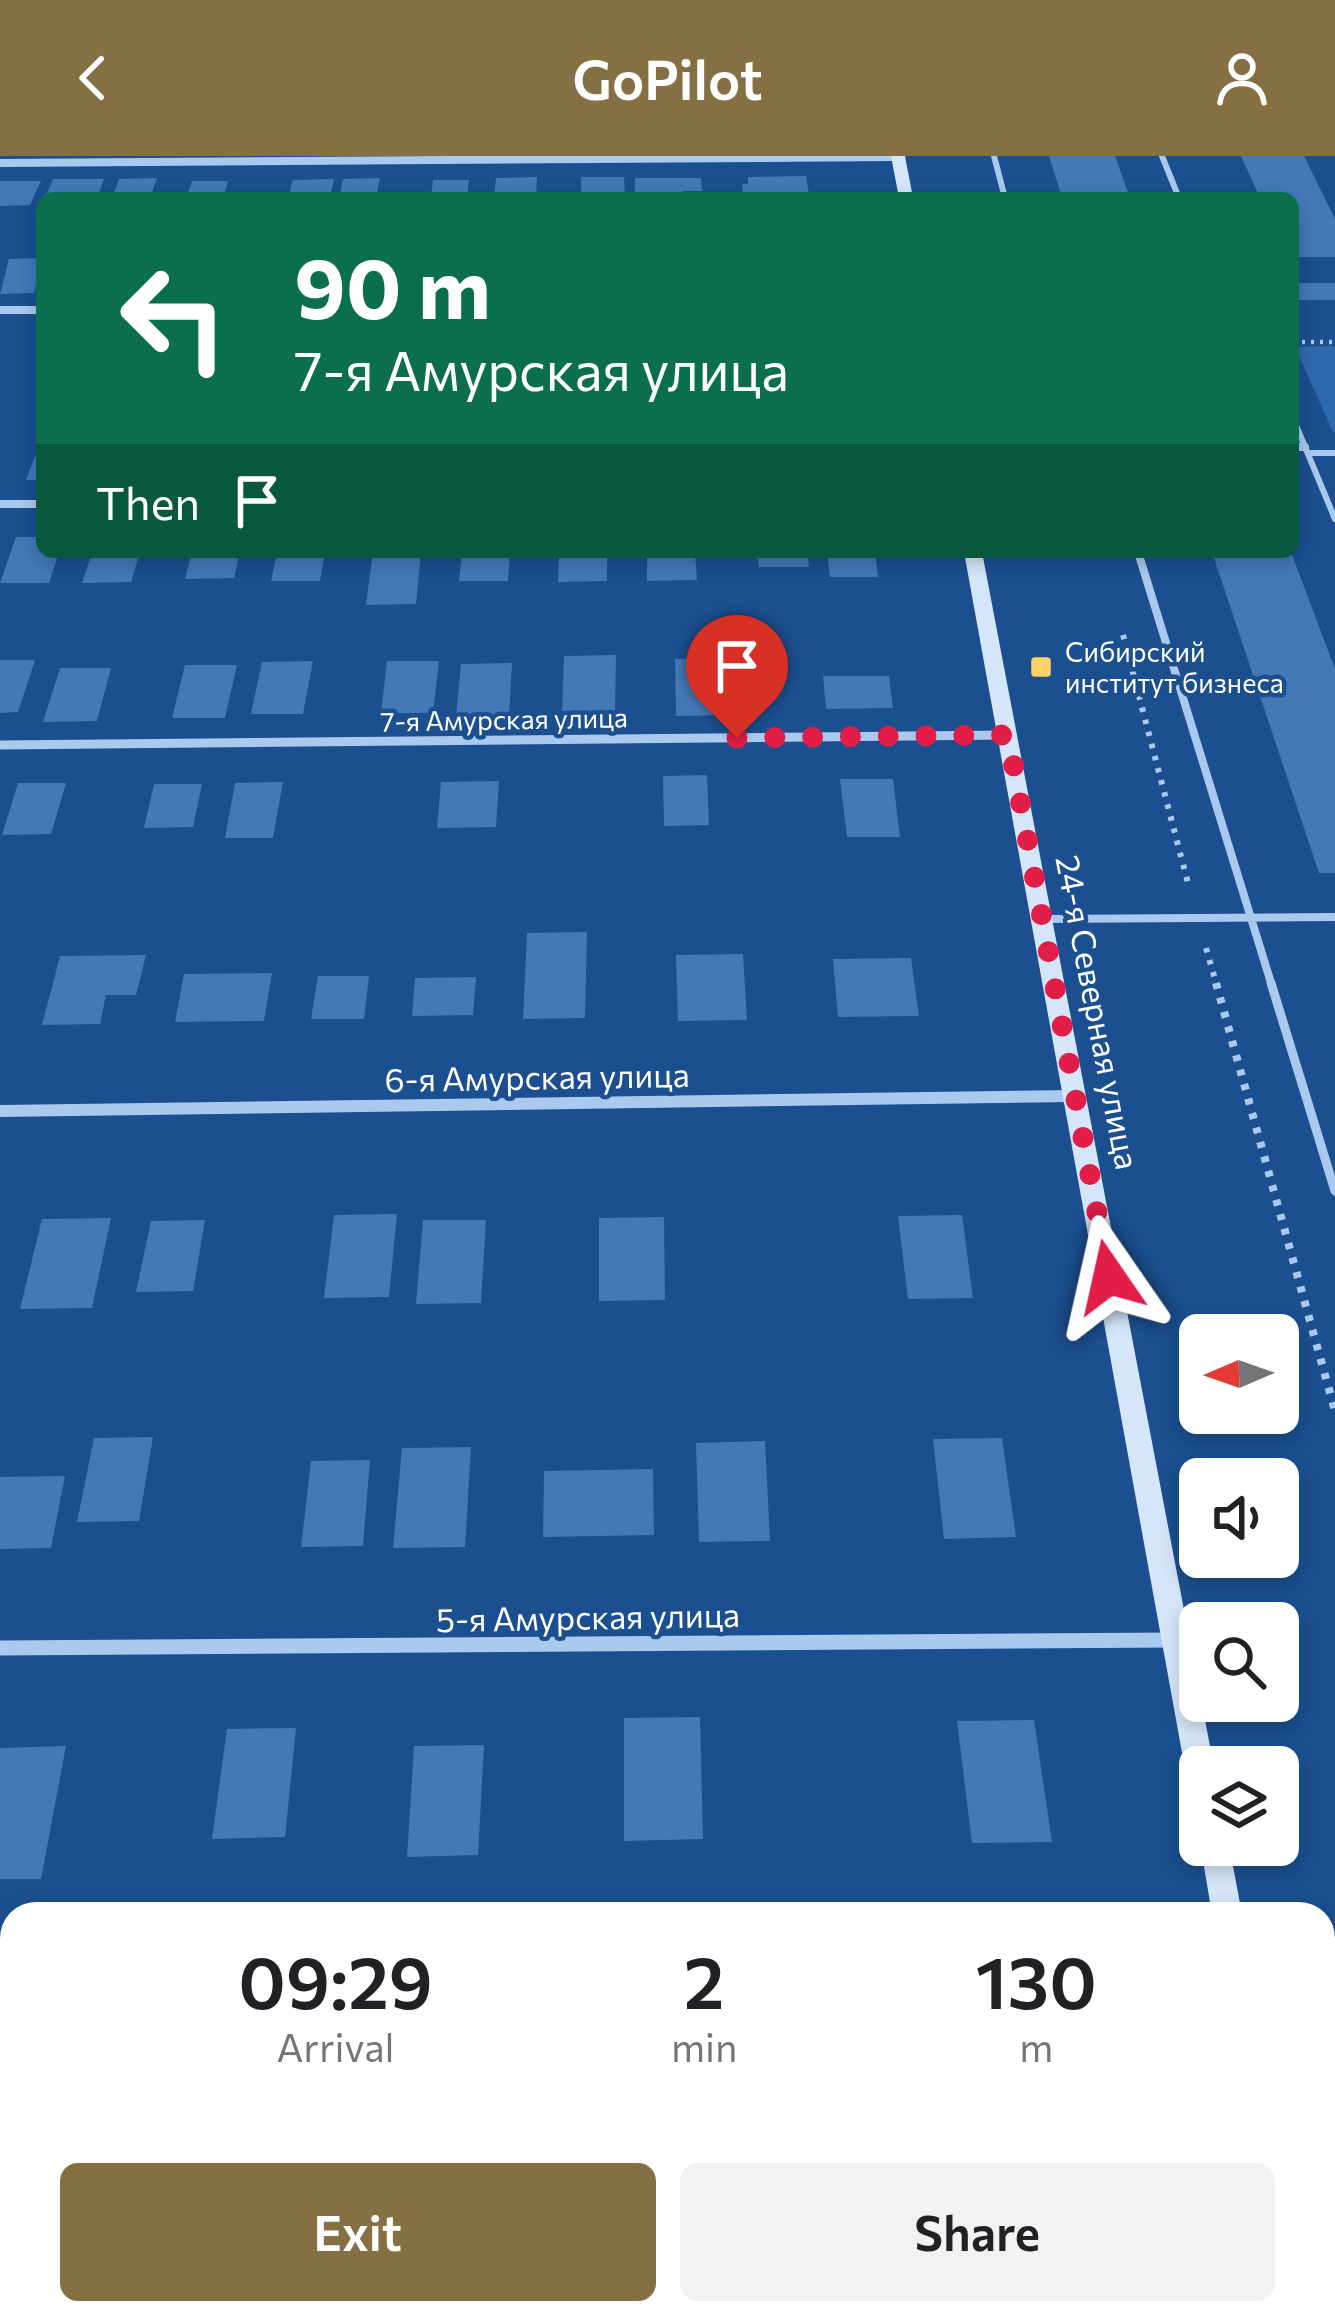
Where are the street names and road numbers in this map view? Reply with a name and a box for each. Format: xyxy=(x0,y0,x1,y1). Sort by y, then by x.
street label: 7-я Амурская улица xyxy=(380,700,628,738)
street label: 24-я Северная улица xyxy=(1048,851,1150,1173)
street label: 6-я Амурская улица xyxy=(384,1053,690,1099)
street label: 5-я Амурская улица xyxy=(436,1593,740,1639)

